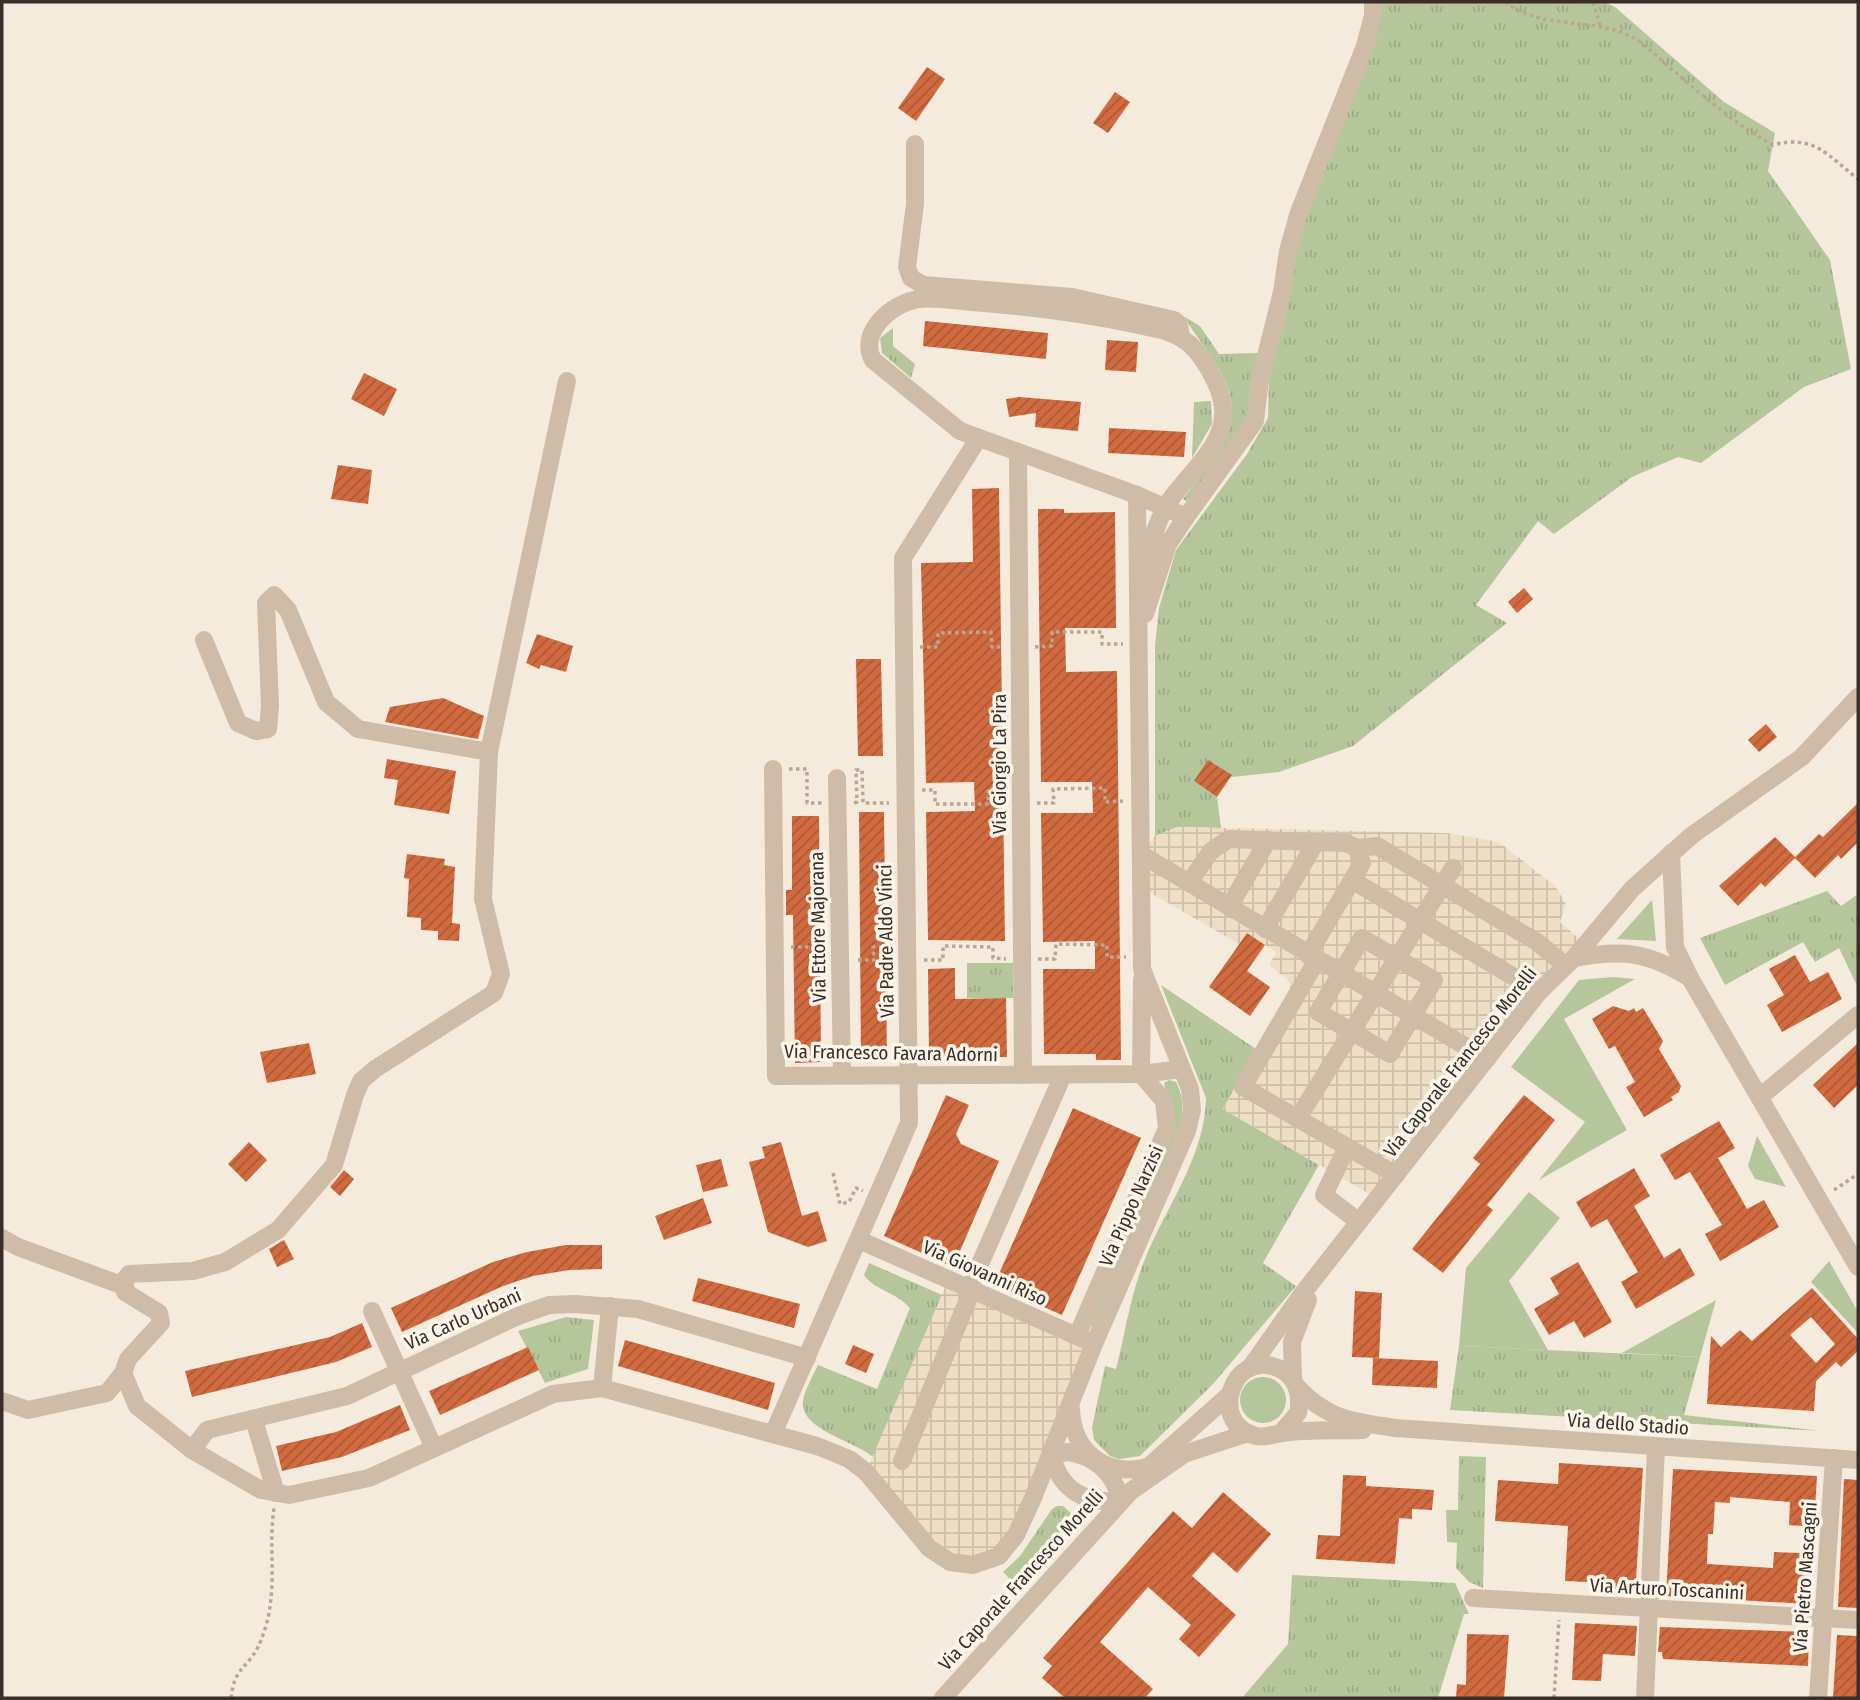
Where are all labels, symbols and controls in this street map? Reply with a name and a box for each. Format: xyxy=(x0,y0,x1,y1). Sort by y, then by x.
street label: Via Giorgio La Pira xyxy=(988,694,1011,834)
street label: Via Ettore Majorana xyxy=(805,851,831,1003)
street label: Via Padre Aldo Vinci xyxy=(873,864,899,1018)
street label: Via Caporale Francesco Morelli xyxy=(1378,962,1542,1162)
street label: Via Francesco Favara Adorni xyxy=(784,1040,998,1066)
street label: Via Pippo Narzisi xyxy=(1094,1142,1168,1270)
street label: Via Giovanni Riso xyxy=(919,1235,1051,1311)
street label: Via Carlo Urbani xyxy=(401,1283,525,1355)
street label: Via dello Stadio xyxy=(1566,1408,1690,1440)
street label: Via Caporale Francesco Morelli xyxy=(934,1485,1108,1675)
street label: Via Pietro Mascagni xyxy=(1788,1501,1822,1653)
street label: Via Arturo Toscanini xyxy=(1589,1573,1745,1605)

